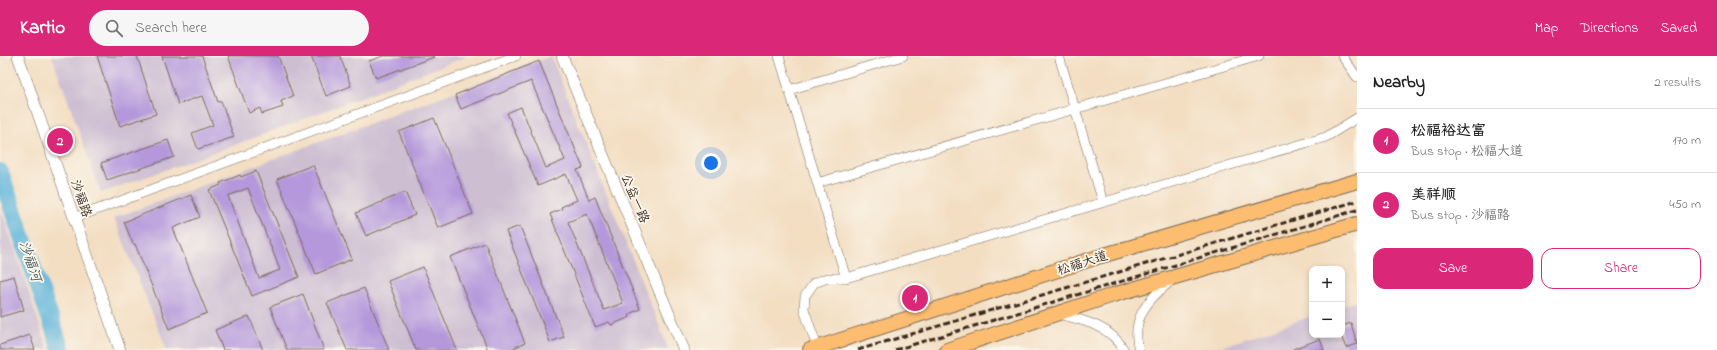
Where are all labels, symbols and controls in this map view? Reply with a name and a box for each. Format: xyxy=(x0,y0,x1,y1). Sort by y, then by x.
search box xyxy=(89,10,369,46)
text: Kartio xyxy=(20,15,65,42)
icon: search xyxy=(103,17,125,39)
text: Search here xyxy=(135,17,207,39)
text: Map xyxy=(1535,18,1558,39)
text: Directions xyxy=(1580,18,1638,39)
text: Saved xyxy=(1660,18,1697,39)
text: Nearby xyxy=(1373,70,1425,95)
text: 2 results xyxy=(1654,73,1701,92)
text: 松福裕达富 xyxy=(1411,120,1486,142)
pin: 2 xyxy=(47,126,73,156)
text: 1 xyxy=(1384,131,1388,150)
text: 170 m xyxy=(1673,131,1701,150)
text: Bus stop · 松福大道 xyxy=(1411,142,1523,161)
your location xyxy=(701,153,721,173)
street label: 公益一路 xyxy=(616,171,654,226)
street label: 沙福路 xyxy=(65,177,96,220)
text: 美祥顺 xyxy=(1411,184,1456,206)
text: 2 xyxy=(1383,195,1389,214)
text: 450 m xyxy=(1669,195,1701,214)
text: Bus stop · 沙福路 xyxy=(1411,206,1510,225)
water label: 沙福河 xyxy=(13,238,47,287)
street label: 松福大道 xyxy=(1055,246,1110,280)
button: Save xyxy=(1373,248,1533,289)
button: Share xyxy=(1541,248,1701,289)
map controls xyxy=(1309,266,1345,338)
button: + xyxy=(1309,266,1345,302)
pin: 1 xyxy=(902,283,928,313)
button: − xyxy=(1309,302,1345,338)

